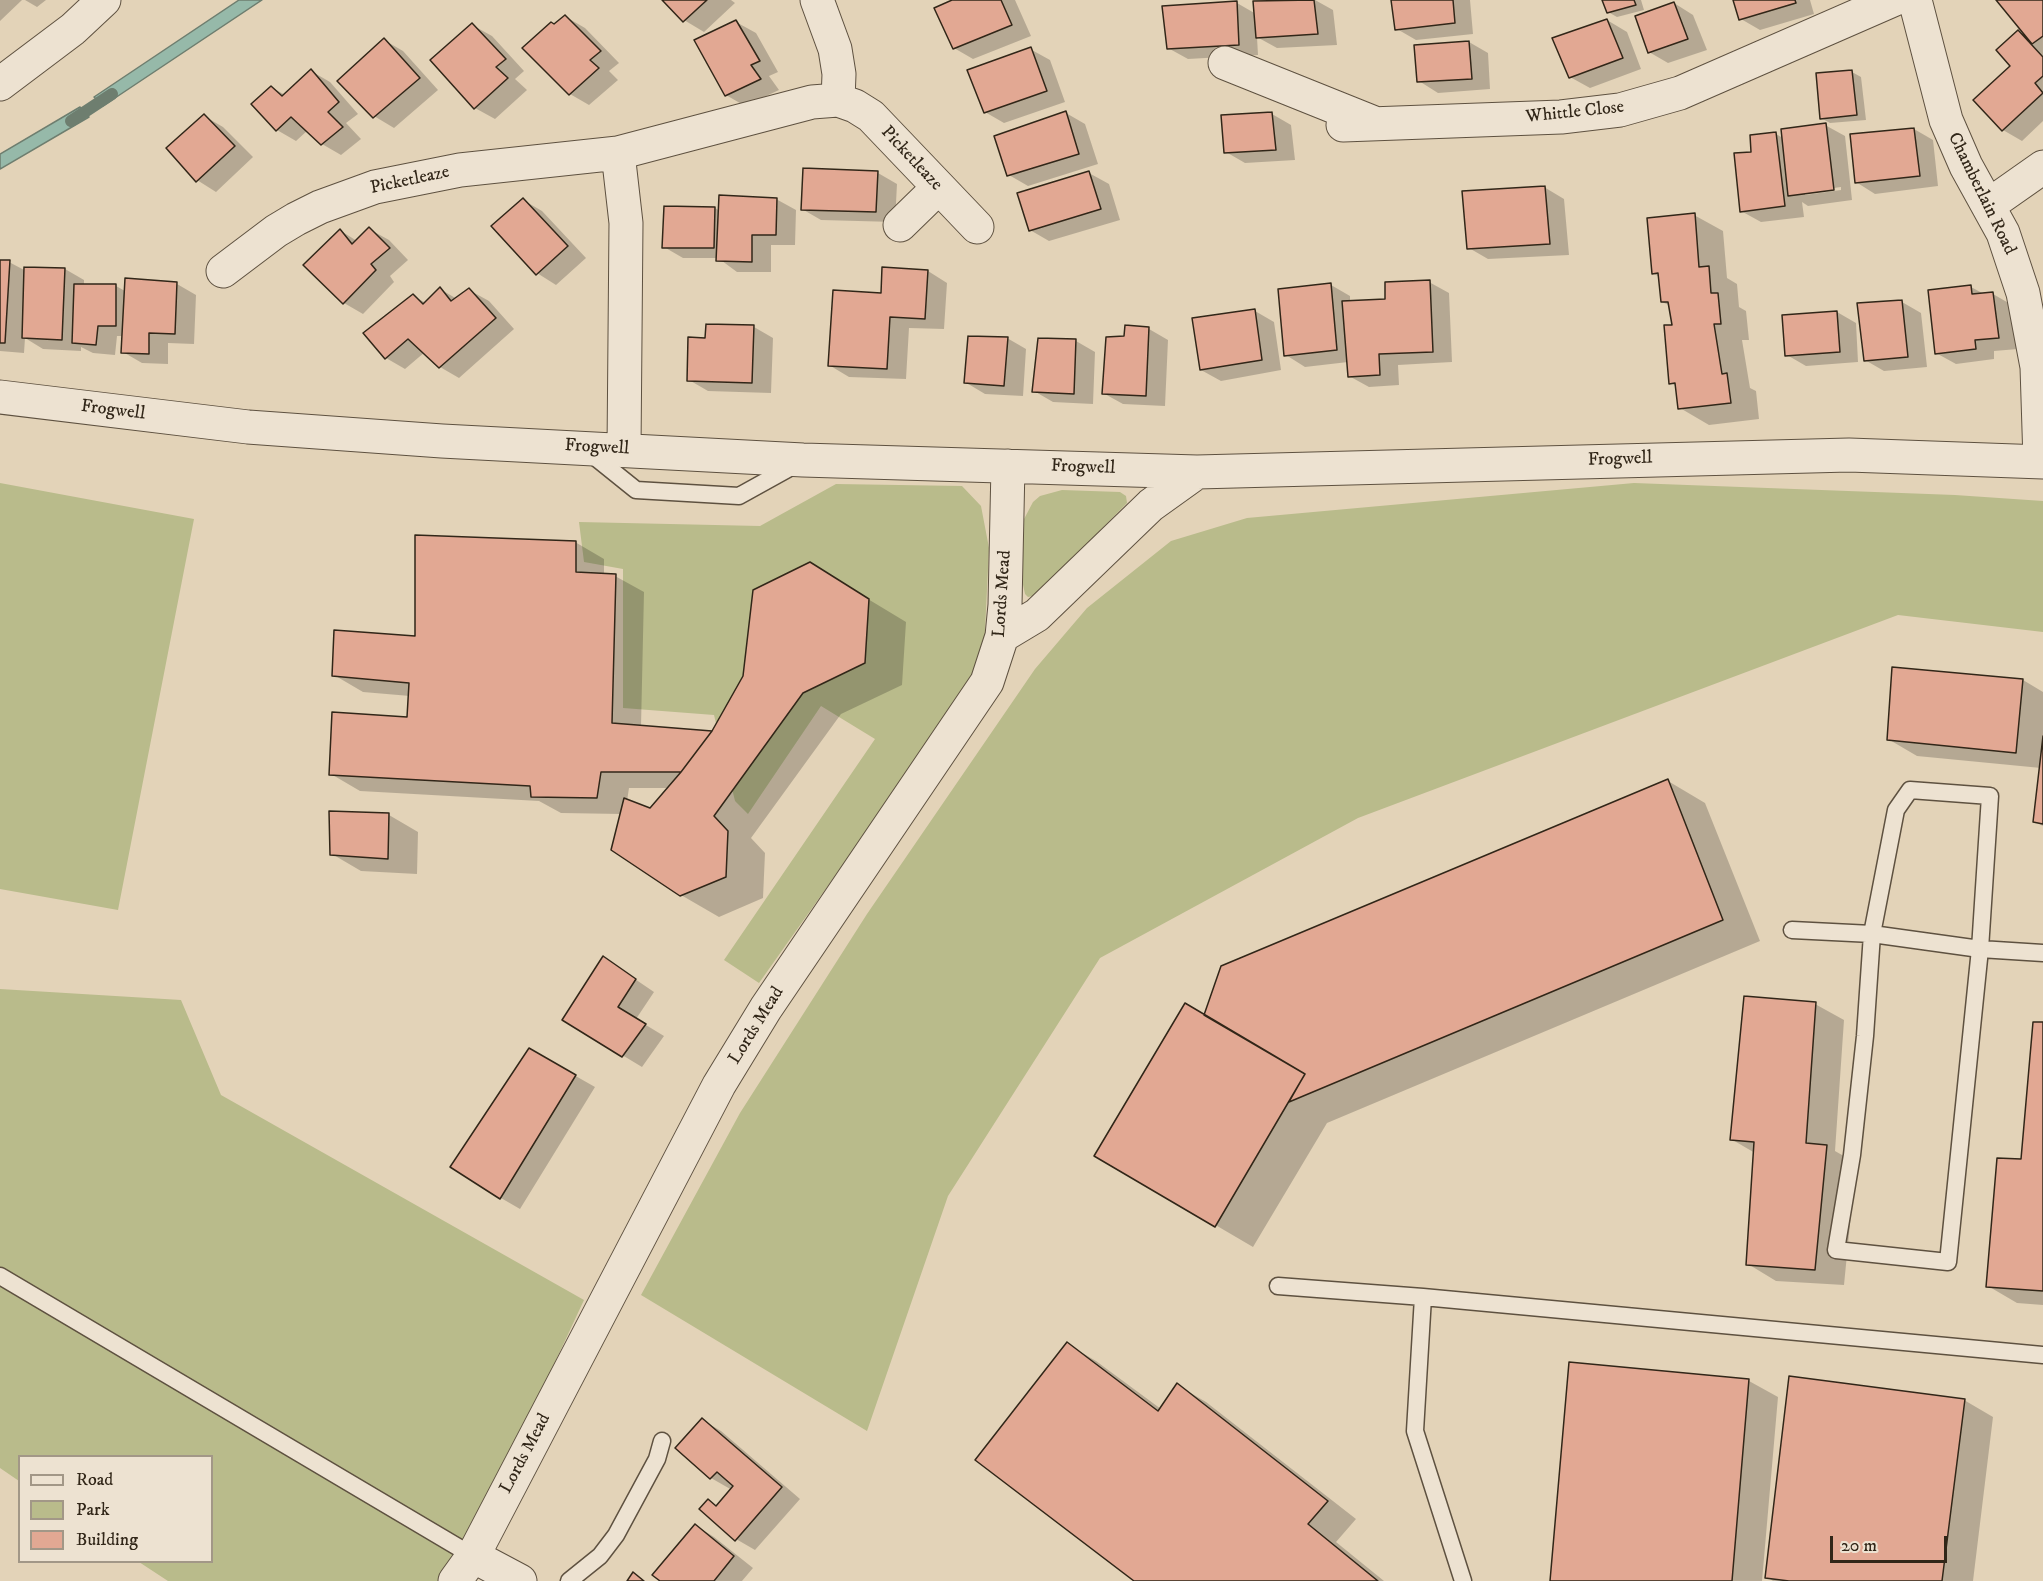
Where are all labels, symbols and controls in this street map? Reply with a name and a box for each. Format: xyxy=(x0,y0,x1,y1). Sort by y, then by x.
street label: Whittle Close xyxy=(1525,97,1625,129)
street label: Picketleaze xyxy=(876,122,946,196)
street label: Chamberlain Road xyxy=(1942,129,2020,259)
street label: Picketleaze xyxy=(368,162,452,200)
street label: Frogwell xyxy=(80,396,146,426)
street label: Frogwell xyxy=(564,436,630,460)
street label: Frogwell xyxy=(1587,448,1653,472)
street label: Frogwell xyxy=(1050,456,1116,480)
street label: Lords Mead xyxy=(989,550,1017,638)
street label: Lords Mead xyxy=(725,983,789,1069)
street label: Lords Mead xyxy=(496,1410,556,1498)
legend xyxy=(18,1455,213,1563)
text: Road xyxy=(76,1469,113,1491)
text: Park xyxy=(76,1499,110,1521)
scale bar xyxy=(1833,1524,1950,1562)
text: Building xyxy=(76,1529,138,1551)
text: 20 m xyxy=(1841,1535,1877,1557)

